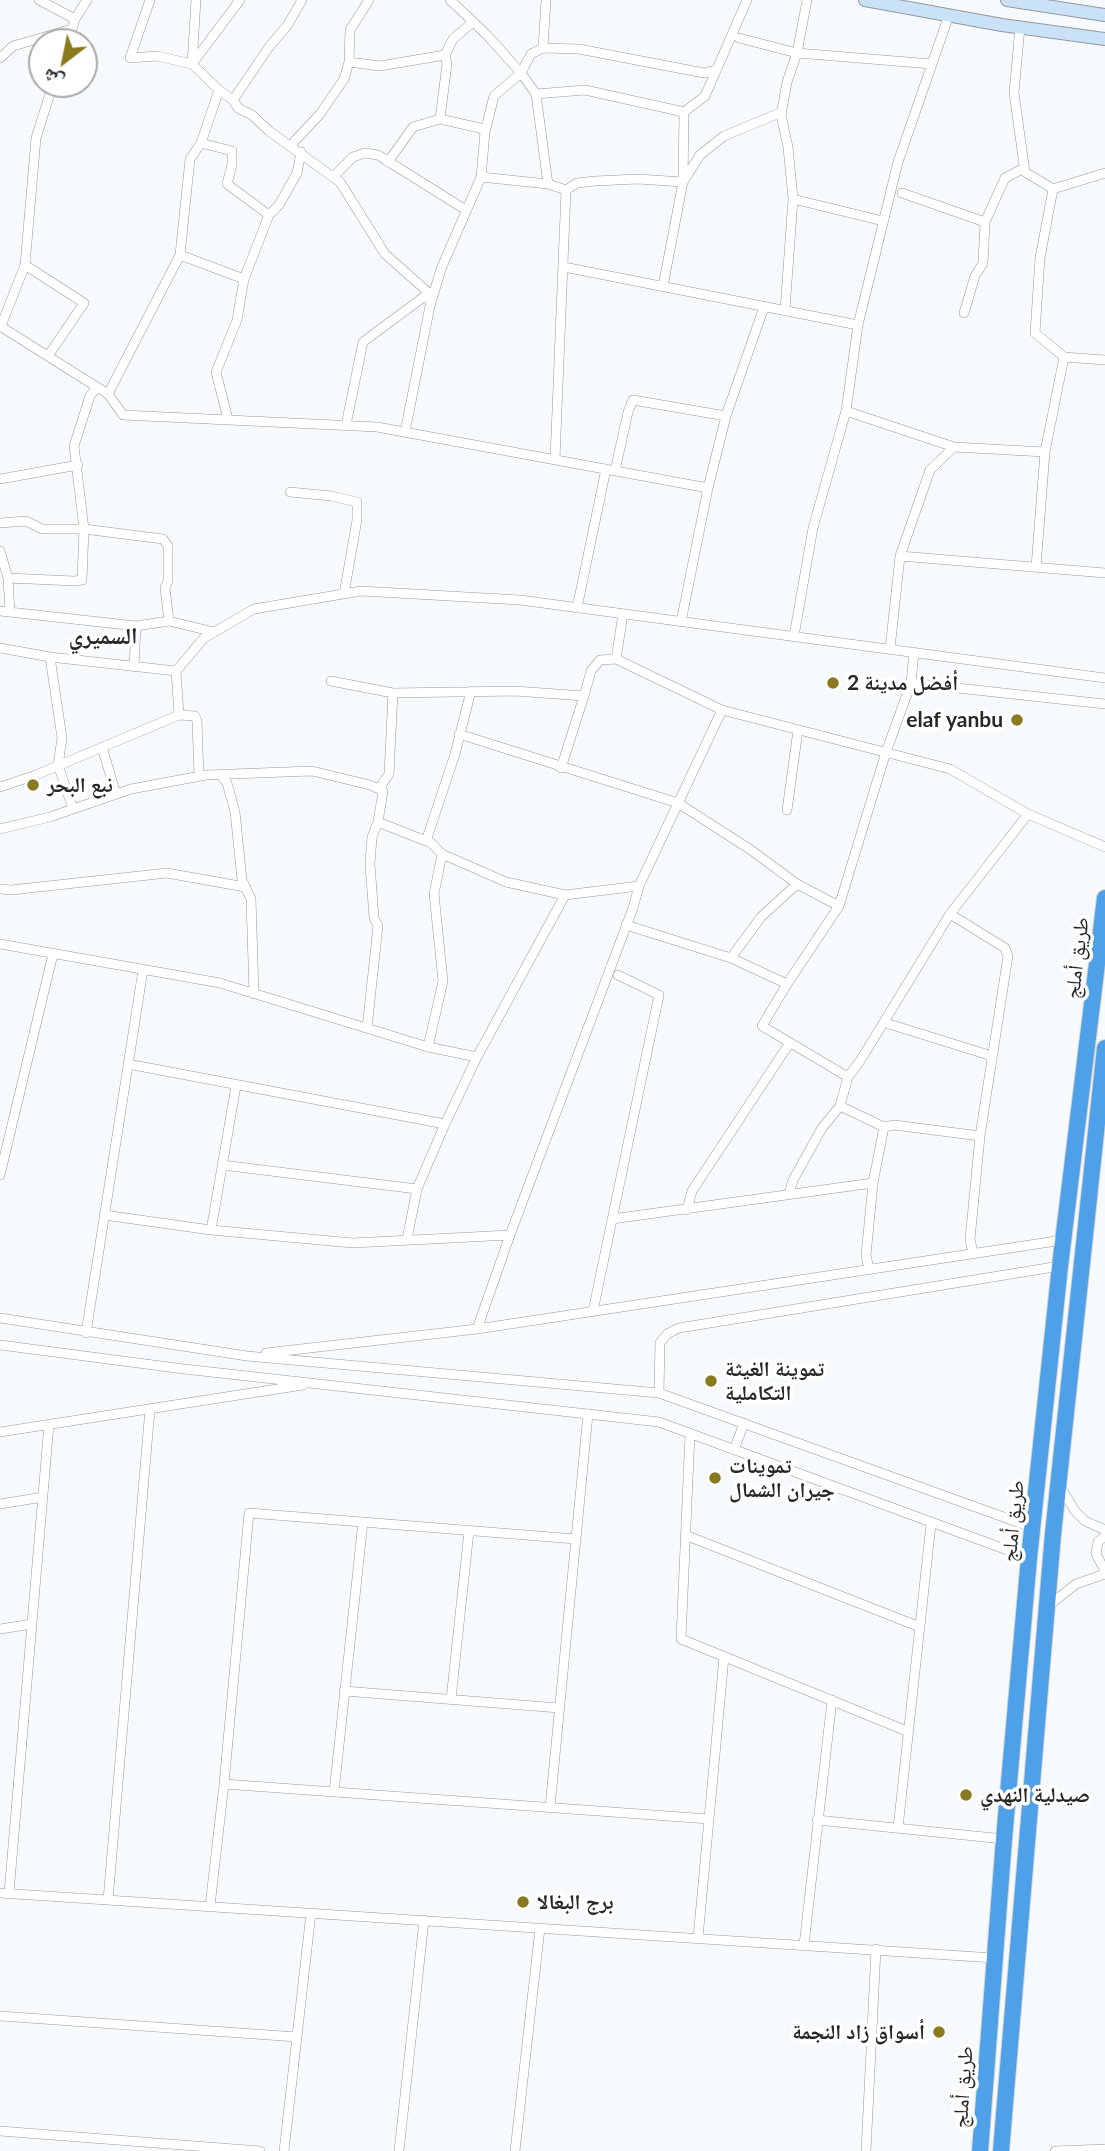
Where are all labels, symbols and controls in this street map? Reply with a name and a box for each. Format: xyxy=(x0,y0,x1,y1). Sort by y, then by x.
north arrow xyxy=(28,28,98,98)
text: ش xyxy=(38,64,67,95)
district label: السميري xyxy=(68,623,138,651)
place label: 2 أفضل مدينة xyxy=(847,670,958,696)
marker: 2 أفضل مدينة xyxy=(825,675,841,691)
place label: elaf yanbu xyxy=(906,707,1003,733)
marker: elaf yanbu xyxy=(1009,712,1025,728)
place label: نبع البحر xyxy=(47,772,113,798)
marker: نبع البحر xyxy=(25,777,41,793)
street label: طريق أملج xyxy=(1059,916,1095,1000)
place label: تموينة الغيثة التكاملية xyxy=(725,1356,824,1406)
marker: تموينة الغيثة التكاملية xyxy=(703,1373,719,1389)
place label: تموينات جيران الشمال xyxy=(729,1453,835,1503)
marker: تموينات جيران الشمال xyxy=(707,1470,723,1486)
street label: طريق أملج xyxy=(996,1479,1030,1563)
place label: صيدلية النهدي xyxy=(980,1782,1090,1808)
marker: صيدلية النهدي xyxy=(958,1787,974,1803)
place label: برج البغالا xyxy=(537,1889,614,1915)
marker: برج البغالا xyxy=(515,1894,531,1910)
place label: أسواق زاد النجمة xyxy=(792,2019,925,2045)
marker: أسواق زاد النجمة xyxy=(931,2024,947,2040)
street label: طريق أملج xyxy=(948,2045,978,2129)

